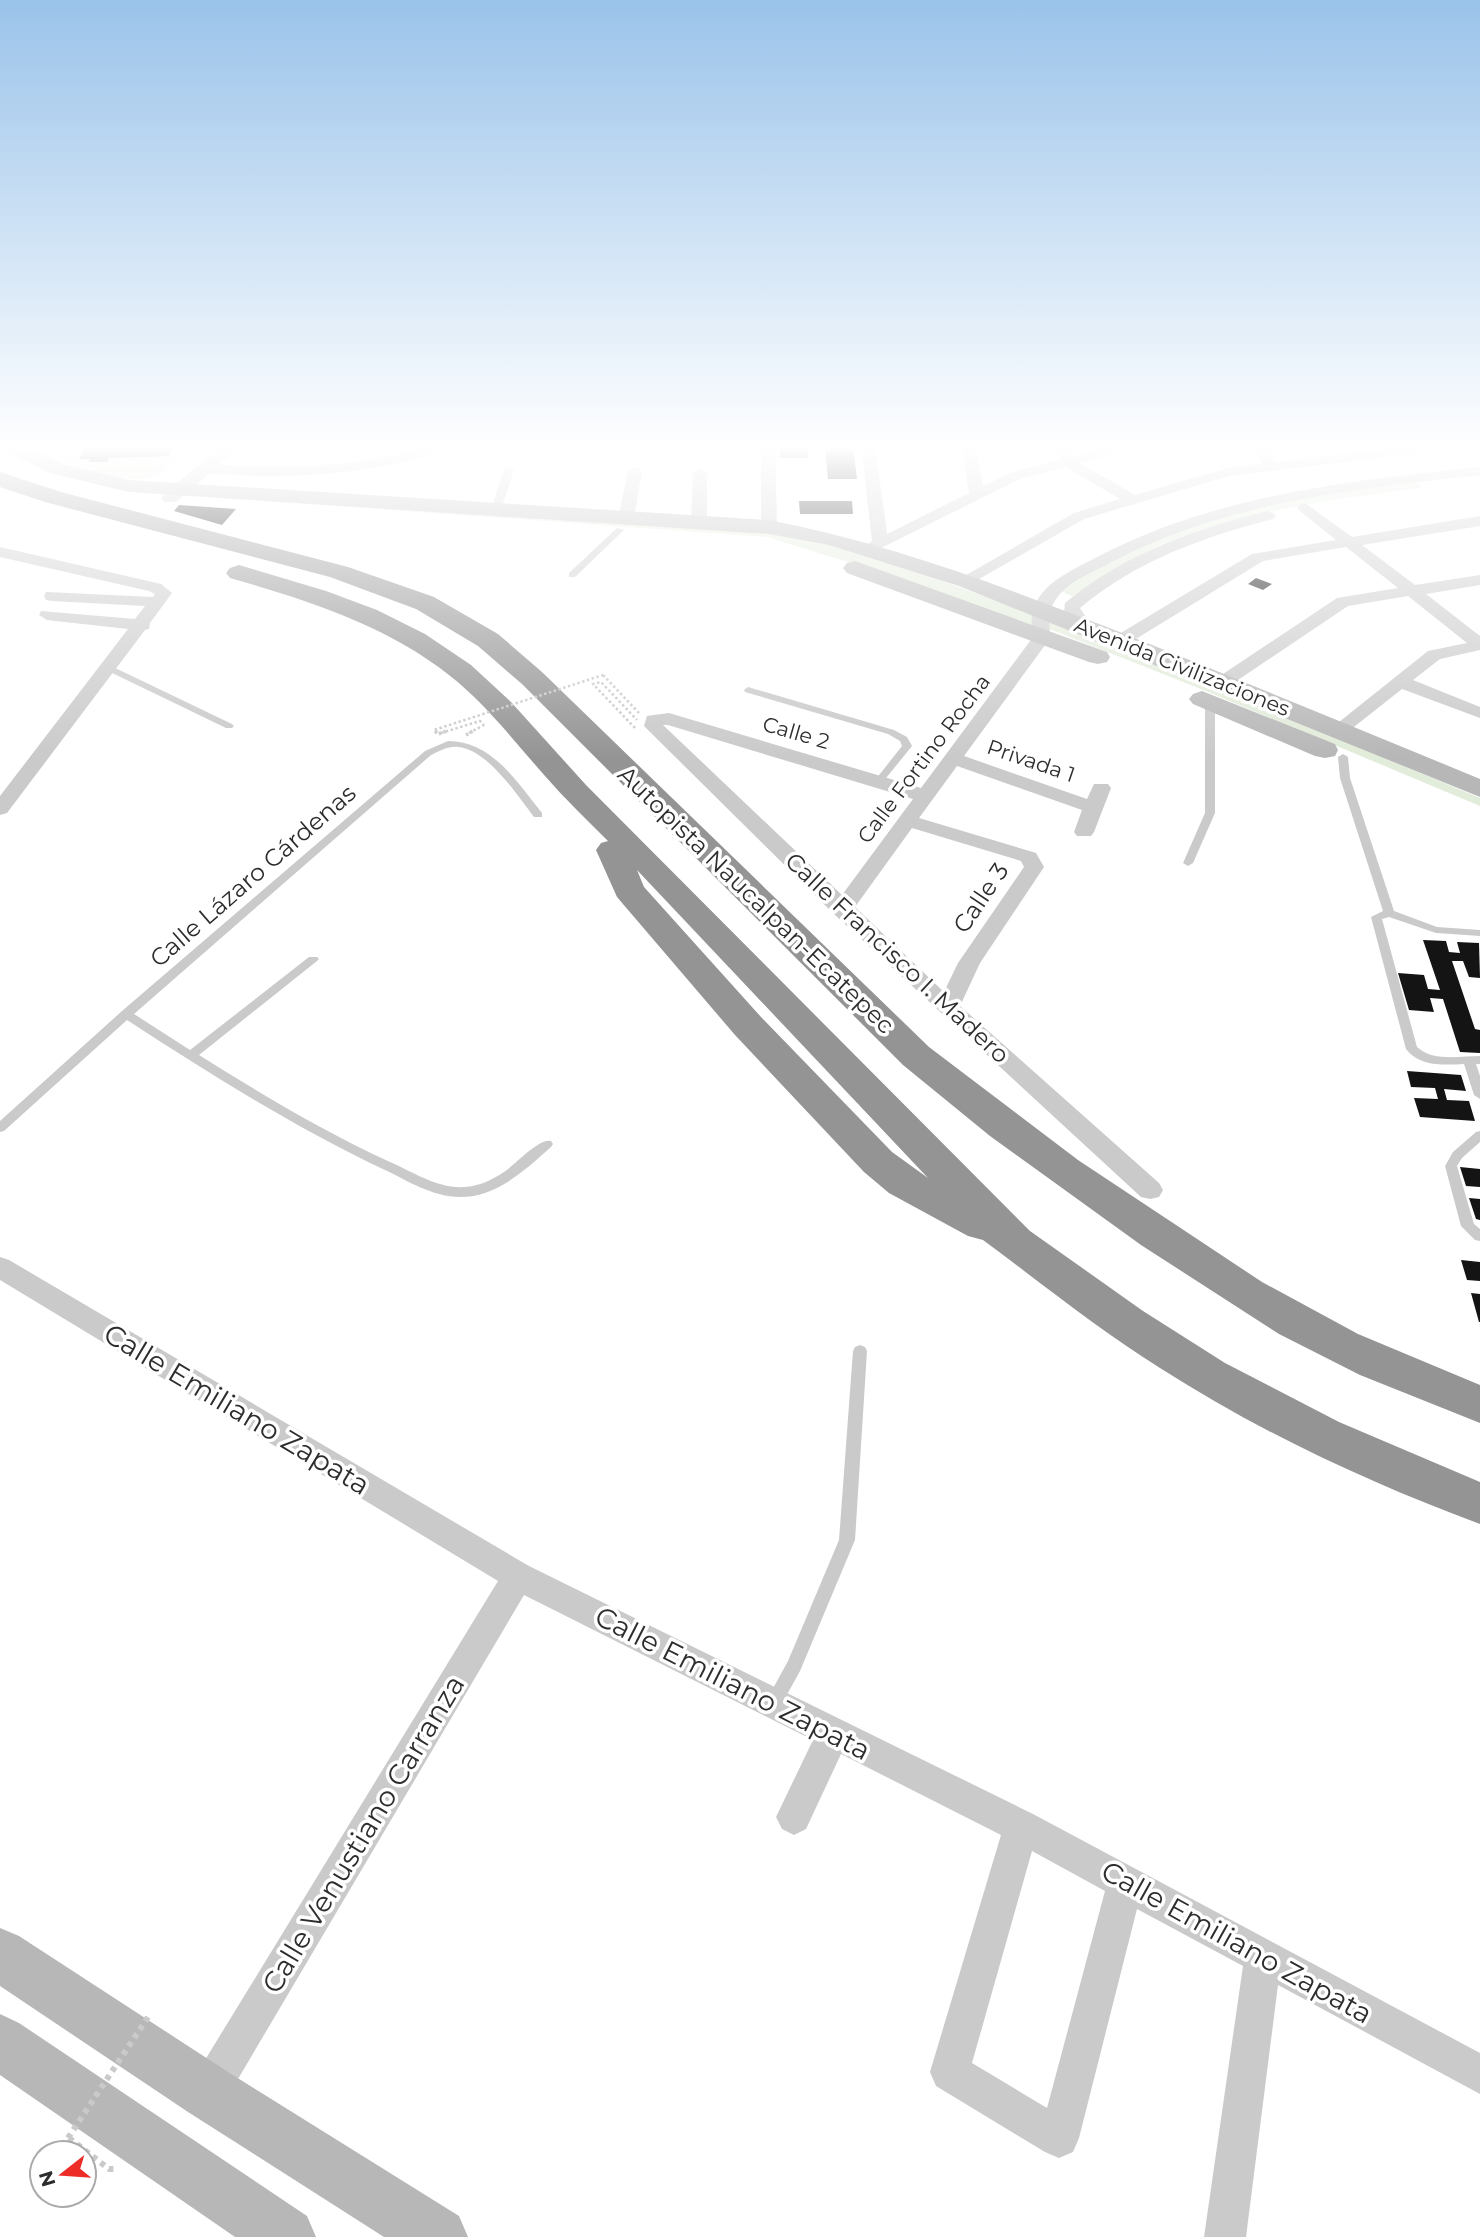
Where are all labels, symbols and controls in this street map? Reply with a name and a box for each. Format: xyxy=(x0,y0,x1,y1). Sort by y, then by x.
street label: Avenida Civilizaciones xyxy=(1071,612,1293,721)
street label: Calle Fortino Rocha xyxy=(852,669,995,848)
street label: Calle 2 xyxy=(760,711,833,754)
street label: Privada 1 xyxy=(984,734,1079,787)
street label: Autopista Naucalpan-Ecatepec xyxy=(612,760,901,1040)
street label: Calle Lázaro Cárdenas xyxy=(144,778,362,973)
street label: Calle Francisco I. Madero xyxy=(779,846,1015,1069)
street label: Calle 3 xyxy=(947,857,1014,938)
street label: Calle Emiliano Zapata xyxy=(98,1316,376,1502)
street label: Calle Emiliano Zapata xyxy=(590,1599,876,1767)
street label: Calle Venustiano Carranza xyxy=(255,1669,471,1999)
street label: Calle Emiliano Zapata xyxy=(1096,1853,1378,2031)
north arrow xyxy=(28,2139,98,2209)
text: N xyxy=(34,2168,60,2190)

